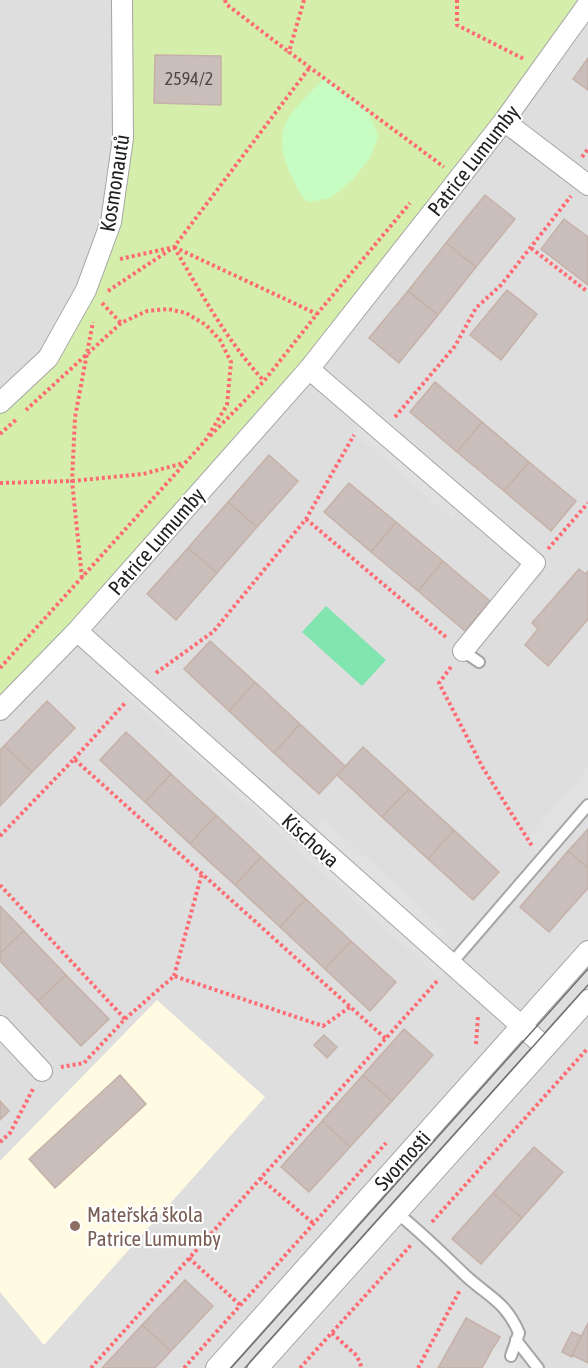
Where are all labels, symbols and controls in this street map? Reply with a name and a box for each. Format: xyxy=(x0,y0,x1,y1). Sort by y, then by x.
house number: 2594/2 xyxy=(165,68,213,89)
street label: Patrice Lumumby xyxy=(422,100,524,220)
street label: Kosmonautů xyxy=(94,133,134,233)
street label: Patrice Lumumby xyxy=(103,482,209,599)
street label: Kischova xyxy=(278,808,344,872)
street label: Svornosti xyxy=(369,1125,435,1195)
place label: Mateřská škola Patrice Lumumby xyxy=(87,1202,221,1250)
marker: Mateřská škola Patrice Lumumby xyxy=(68,1219,82,1233)

